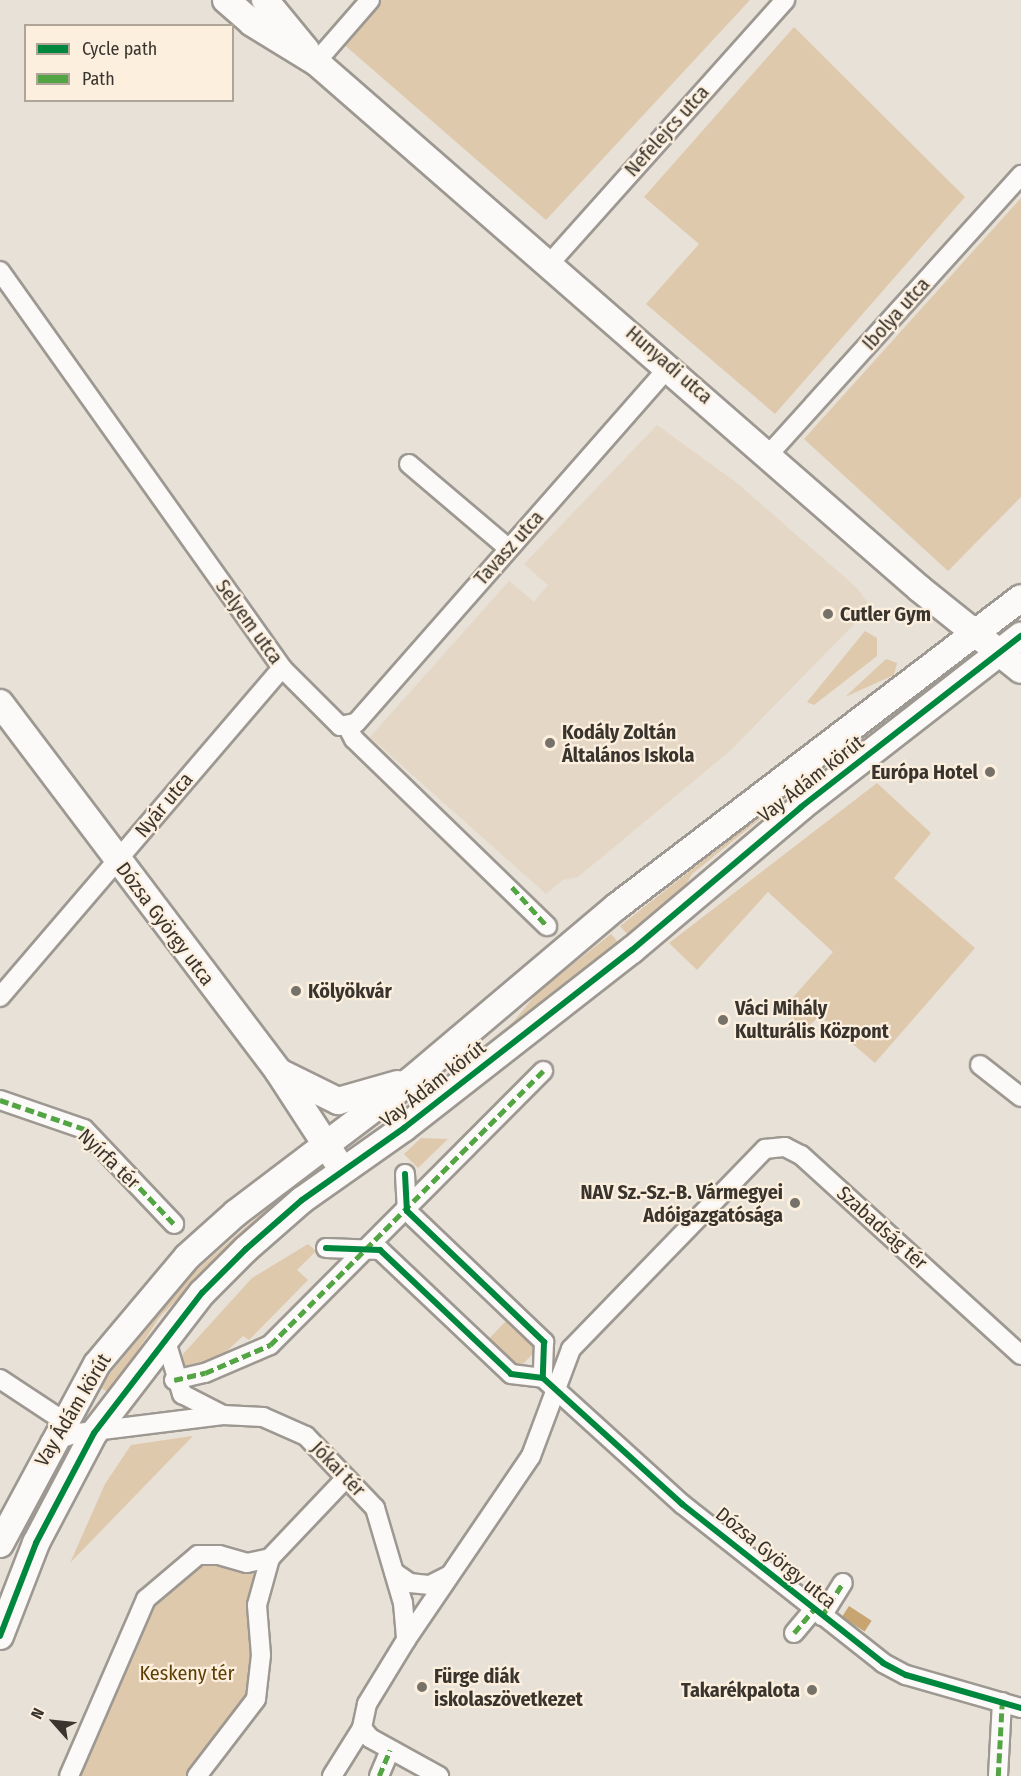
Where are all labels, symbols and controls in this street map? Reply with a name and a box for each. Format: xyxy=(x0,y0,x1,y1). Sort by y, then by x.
legend xyxy=(24,24,234,102)
text: Cycle path xyxy=(82,38,157,60)
text: Path xyxy=(82,68,115,90)
street label: Nefelejcs utca xyxy=(620,80,714,182)
street label: Ibolya utca xyxy=(857,273,935,355)
street label: Hunyadi utca xyxy=(621,321,717,409)
street label: Tavasz utca xyxy=(469,506,549,590)
street label: Selyem utca xyxy=(210,575,288,669)
place label: Cutler Gym xyxy=(840,602,931,626)
marker: Cutler Gym xyxy=(821,607,835,621)
place label: Kodály Zoltán Általános Iskola xyxy=(562,720,694,767)
street label: Vay Ádám körút xyxy=(753,730,869,828)
marker: Kodály Zoltán Általános Iskola xyxy=(543,736,557,750)
place label: Európa Hotel xyxy=(871,760,978,784)
marker: Európa Hotel xyxy=(983,765,997,779)
street label: Nyár utca xyxy=(130,768,198,842)
street label: Dózsa György utca xyxy=(111,858,219,990)
place label: Kölyökvár xyxy=(308,979,392,1003)
marker: Kölyökvár xyxy=(289,984,303,998)
place label: Váci Mihály Kulturális Központ xyxy=(735,996,889,1043)
marker: Váci Mihály Kulturális Központ xyxy=(716,1013,730,1027)
street label: Vay Ádám körút xyxy=(375,1035,491,1133)
street label: Nyírfa tér xyxy=(73,1124,145,1194)
place label: NAV Sz.-Sz.-B. Vármegyei Adóigazgatósága xyxy=(580,1180,783,1227)
street label: Szabadság tér xyxy=(832,1181,932,1275)
marker: NAV Sz.-Sz.-B. Vármegyei Adóigazgatósága xyxy=(788,1196,802,1210)
street label: Vay Ádám körút xyxy=(30,1349,116,1471)
street label: Jókai tér xyxy=(306,1436,370,1502)
street label: Dózsa György utca xyxy=(711,1502,841,1614)
park label: Keskeny tér xyxy=(140,1661,234,1685)
place label: Fürge diák iskolaszövetkezet xyxy=(434,1664,583,1711)
place label: Takarékpalota xyxy=(681,1678,800,1702)
marker: Fürge diák iskolaszövetkezet xyxy=(415,1680,429,1694)
marker: Takarékpalota xyxy=(805,1683,819,1697)
north arrow xyxy=(24,1692,84,1752)
text: N xyxy=(27,1705,48,1722)

